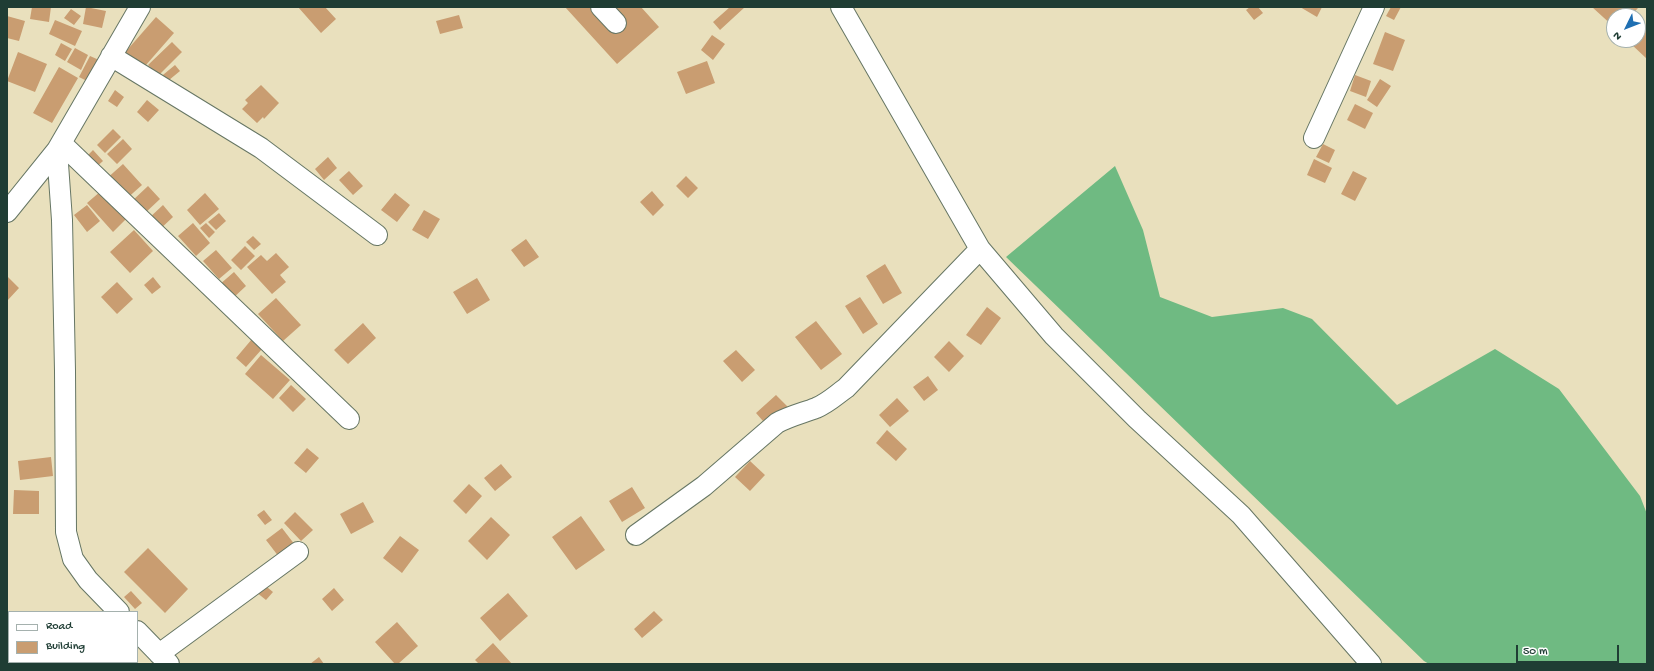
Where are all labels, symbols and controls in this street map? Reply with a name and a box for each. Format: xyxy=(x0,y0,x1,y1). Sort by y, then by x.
north arrow xyxy=(1606,8,1646,48)
text: N xyxy=(1611,29,1625,42)
legend xyxy=(8,611,138,663)
text: Road xyxy=(46,620,72,634)
scale bar xyxy=(1518,637,1621,663)
text: Building xyxy=(46,640,85,654)
text: 50 m xyxy=(1523,645,1548,659)

